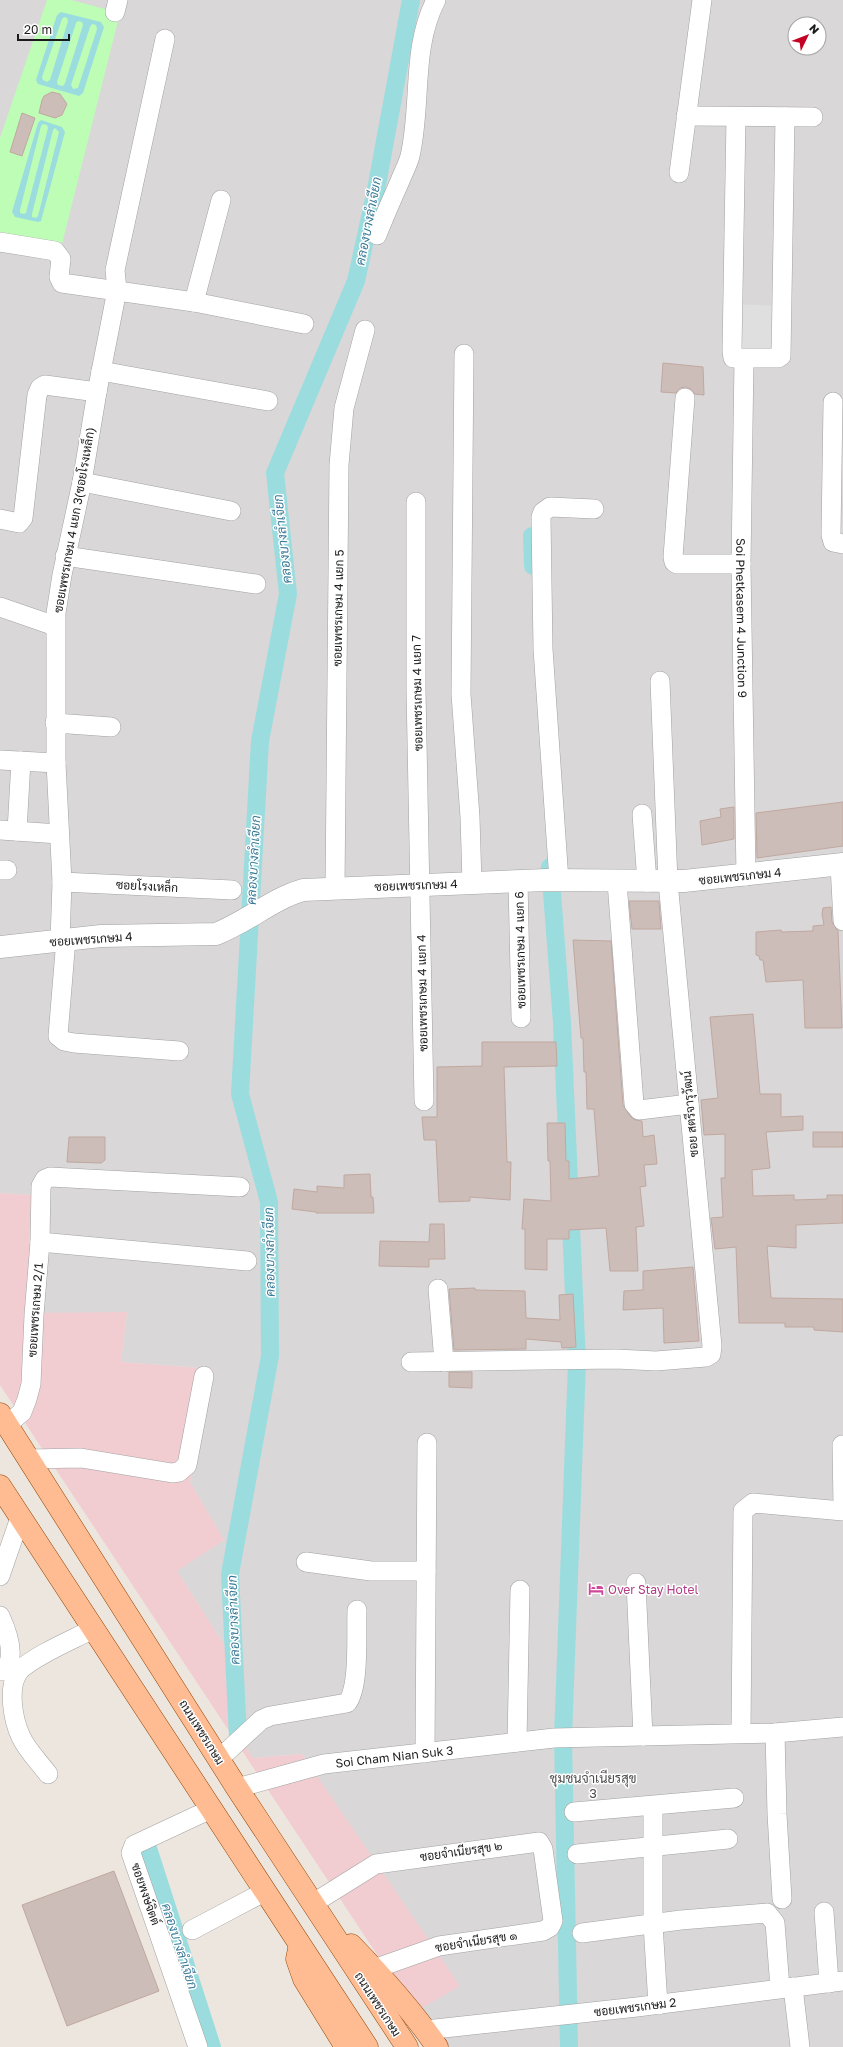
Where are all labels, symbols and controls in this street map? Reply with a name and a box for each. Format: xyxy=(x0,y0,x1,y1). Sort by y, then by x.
scale bar xyxy=(18,16,69,42)
north arrow xyxy=(787,16,827,56)
text: N xyxy=(807,21,822,36)
text: 20 m xyxy=(24,22,52,37)
water label: คลองบางลำเจียก xyxy=(351,175,384,266)
street label: ซอยเพชรเกษม 4 แยก 3(ซอยโรงเหล็ก) xyxy=(49,426,98,614)
water label: คลองบางลำเจียก xyxy=(268,494,295,584)
street label: Soi Phetkasem 4 Junction 9 xyxy=(733,538,751,698)
street label: ซอยเพชรเกษม 4 แยก 5 xyxy=(329,549,347,667)
street label: ซอยเพชรเกษม 4 แยก 7 xyxy=(408,635,426,751)
water label: คลองบางลำเจียก xyxy=(242,815,263,905)
street label: ซอยเพชรเกษม 4 xyxy=(698,864,782,888)
street label: ซอยโรงเหล็ก xyxy=(115,876,179,895)
street label: ซอยเพชรเกษม 4 xyxy=(374,876,458,894)
street label: ซอยเพชรเกษม 4 แยก 6 xyxy=(511,891,529,1009)
street label: ซอยเพชรเกษม 4 xyxy=(49,929,133,949)
street label: ซอยเพชรเกษม 4 แยก 4 xyxy=(413,934,431,1052)
street label: ซอย สตรีจารุวัฒน์ xyxy=(679,1070,703,1158)
water label: คลองบางลำเจียก xyxy=(259,1207,278,1297)
street label: ซอยเพชรเกษม 2/1 xyxy=(24,1262,46,1358)
water label: คลองบางลำเจียก xyxy=(222,1575,243,1665)
hotel icon: Over Stay Hotel xyxy=(587,1580,605,1598)
place label: Over Stay Hotel xyxy=(608,1582,699,1597)
street label: ถนนเพชรเกษม xyxy=(176,1697,228,1767)
street label: Soi Cham Nian Suk 3 xyxy=(335,1742,454,1770)
district label: ชุมชนจำเนียรสุข 3 xyxy=(550,1769,636,1801)
street label: ซอยจำเนียรสุข ๒ xyxy=(419,1838,503,1866)
street label: ซอยพงษ์จิตต์ xyxy=(128,1861,164,1927)
water label: คลองบางลำเจียก xyxy=(159,1901,202,1991)
street label: ซอยจำเนียรสุข ๑ xyxy=(434,1927,518,1957)
street label: ถนนเพชรเกษม xyxy=(352,1969,404,2039)
street label: ซอยเพชรเกษม 2 xyxy=(593,1995,677,2019)

